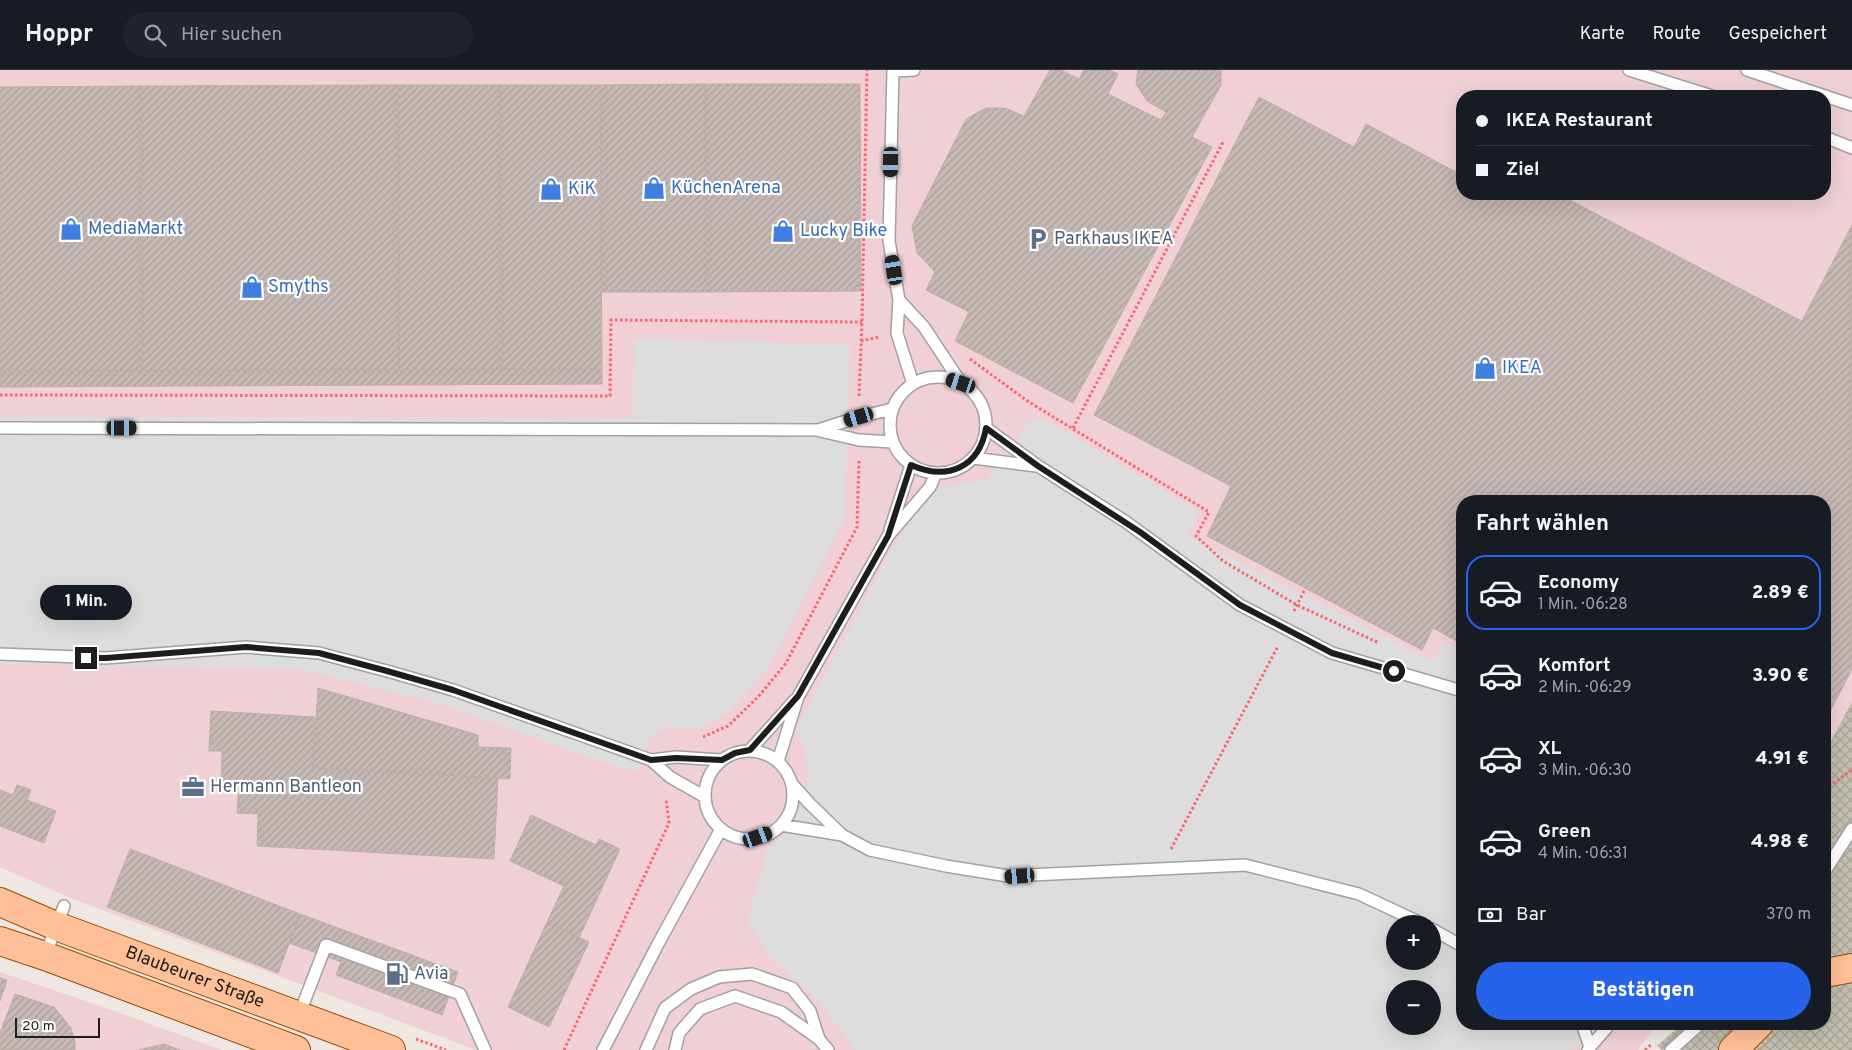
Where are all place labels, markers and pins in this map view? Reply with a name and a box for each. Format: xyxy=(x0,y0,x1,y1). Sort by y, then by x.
shop icon: KüchenArena xyxy=(641,175,667,201)
shop icon: KiK xyxy=(538,176,564,202)
place label: KüchenArena xyxy=(671,177,781,200)
place label: KiK xyxy=(568,178,596,201)
shop icon: MediaMarkt xyxy=(58,216,84,242)
place label: MediaMarkt xyxy=(88,218,183,241)
shop icon: Lucky Bike xyxy=(770,218,796,244)
place label: Lucky Bike xyxy=(800,220,887,243)
parking icon: Parkhaus IKEA xyxy=(1025,226,1051,252)
place label: Parkhaus IKEA xyxy=(1054,228,1174,251)
shop icon: Smyths xyxy=(239,274,265,300)
place label: Smyths xyxy=(268,276,329,299)
shop icon: IKEA xyxy=(1472,355,1498,381)
place label: IKEA xyxy=(1502,357,1542,380)
office icon: Hermann Bantleon xyxy=(180,774,206,800)
place label: Hermann Bantleon xyxy=(210,776,362,799)
fuel station icon: Avia xyxy=(384,961,410,987)
place label: Avia xyxy=(414,963,449,986)

